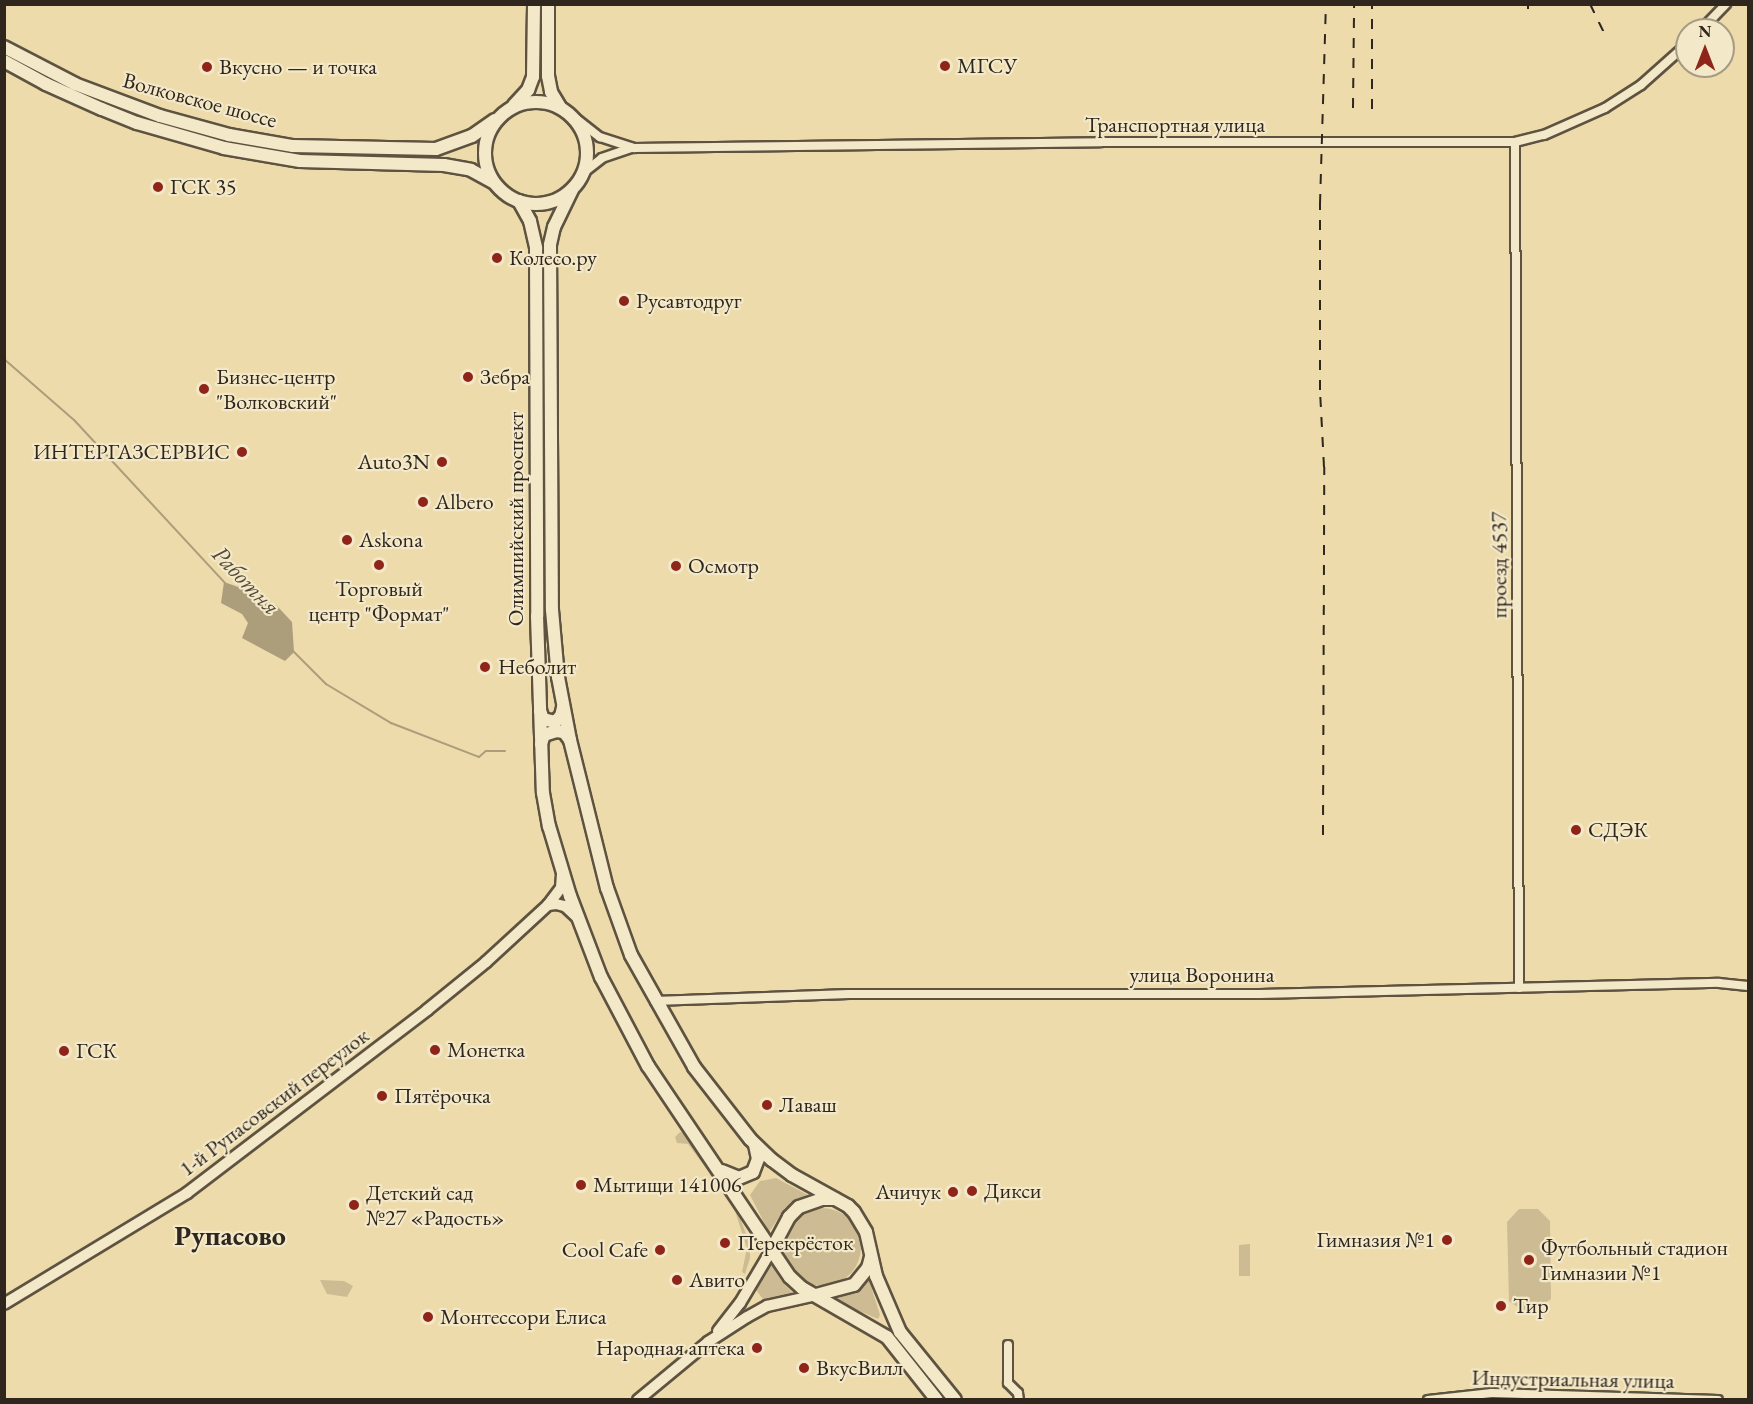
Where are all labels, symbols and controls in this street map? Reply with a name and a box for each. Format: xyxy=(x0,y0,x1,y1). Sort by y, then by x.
north arrow xyxy=(1675,18,1735,78)
text: N xyxy=(1699,21,1711,42)
place label: МГСУ xyxy=(957,53,1017,79)
place label: Вкусно — и точка xyxy=(219,54,377,80)
marker: МГСУ xyxy=(938,59,952,73)
marker: Вкусно — и точка xyxy=(200,60,214,74)
street label: Волковское шоссе xyxy=(120,67,280,133)
street label: Транспортная улица xyxy=(1085,112,1265,138)
place label: ГСК 35 xyxy=(170,174,237,200)
marker: ГСК 35 xyxy=(151,180,165,194)
place label: Колесо.ру xyxy=(509,245,597,271)
marker: Колесо.ру xyxy=(490,251,504,265)
place label: Русавтодруг xyxy=(636,288,742,314)
marker: Русавтодруг xyxy=(617,294,631,308)
place label: Бизнес-центр "Волковский" xyxy=(216,363,337,414)
place label: Зебра xyxy=(480,364,530,390)
marker: Зебра xyxy=(461,370,475,384)
marker: Бизнес-центр "Волковский" xyxy=(197,382,211,396)
street label: Олимпийский проспект xyxy=(503,412,529,626)
place label: ИНТЕРГАЗСЕРВИС xyxy=(33,439,230,465)
marker: ИНТЕРГАЗСЕРВИС xyxy=(235,445,249,459)
place label: Auto3N xyxy=(357,449,430,475)
marker: Auto3N xyxy=(435,455,449,469)
place label: Albero xyxy=(435,489,494,515)
marker: Albero xyxy=(416,495,430,509)
street label: проезд 4537 xyxy=(1486,512,1512,618)
place label: Askona xyxy=(359,527,423,553)
marker: Askona xyxy=(340,533,354,547)
water label: Работня xyxy=(206,539,286,621)
place label: Осмотр xyxy=(688,553,759,579)
marker: Торговый центр "Формат" xyxy=(372,558,386,572)
marker: Осмотр xyxy=(669,559,683,573)
place label: Торговый центр "Формат" xyxy=(308,575,450,626)
place label: Неболит xyxy=(498,654,576,680)
marker: Неболит xyxy=(476,658,494,676)
place label: СДЭК xyxy=(1588,817,1648,843)
marker: СДЭК xyxy=(1569,823,1583,837)
street label: улица Воронина xyxy=(1129,962,1275,988)
street label: 1-й Рупасовский переулок xyxy=(174,1022,374,1182)
place label: Монетка xyxy=(447,1037,525,1063)
place label: ГСК xyxy=(76,1038,117,1064)
marker: Монетка xyxy=(428,1043,442,1057)
marker: ГСК xyxy=(57,1044,71,1058)
place label: Пятёрочка xyxy=(394,1083,491,1109)
marker: Пятёрочка xyxy=(375,1089,389,1103)
place label: Лаваш xyxy=(779,1092,837,1118)
marker: Лаваш xyxy=(760,1098,774,1112)
place label: Мытищи 141006 xyxy=(593,1172,741,1198)
marker: Мытищи 141006 xyxy=(574,1178,588,1192)
place label: Дикси xyxy=(984,1178,1041,1204)
place label: Детский сад №27 «Радость» xyxy=(366,1179,504,1230)
place label: Ачичук xyxy=(875,1179,941,1205)
marker: Дикси xyxy=(965,1184,979,1198)
marker: Ачичук xyxy=(946,1185,960,1199)
marker: Детский сад №27 «Радость» xyxy=(347,1198,361,1212)
district label: Рупасово xyxy=(174,1218,286,1252)
place label: Гимназия №1 xyxy=(1317,1227,1435,1253)
place label: Перекрёсток xyxy=(737,1230,853,1256)
marker: Гимназия №1 xyxy=(1440,1233,1454,1247)
place label: Футбольный стадион Гимназии №1 xyxy=(1541,1234,1728,1286)
marker: Перекрёсток xyxy=(718,1236,732,1250)
place label: Cool Cafe xyxy=(562,1237,648,1263)
marker: Cool Cafe xyxy=(653,1243,667,1257)
marker: Футбольный стадион Гимназии №1 xyxy=(1522,1253,1536,1267)
place label: Авито xyxy=(689,1267,745,1293)
marker: Авито xyxy=(670,1273,684,1287)
place label: Тир xyxy=(1513,1293,1549,1319)
marker: Тир xyxy=(1494,1299,1508,1313)
place label: Монтессори Елиса xyxy=(440,1304,606,1330)
marker: Монтессори Елиса xyxy=(421,1310,435,1324)
place label: Народная аптека xyxy=(596,1335,745,1361)
marker: Народная аптека xyxy=(750,1341,764,1355)
place label: ВкусВилл xyxy=(816,1355,903,1381)
marker: ВкусВилл xyxy=(797,1361,811,1375)
street label: Индустриальная улица xyxy=(1471,1364,1675,1394)

